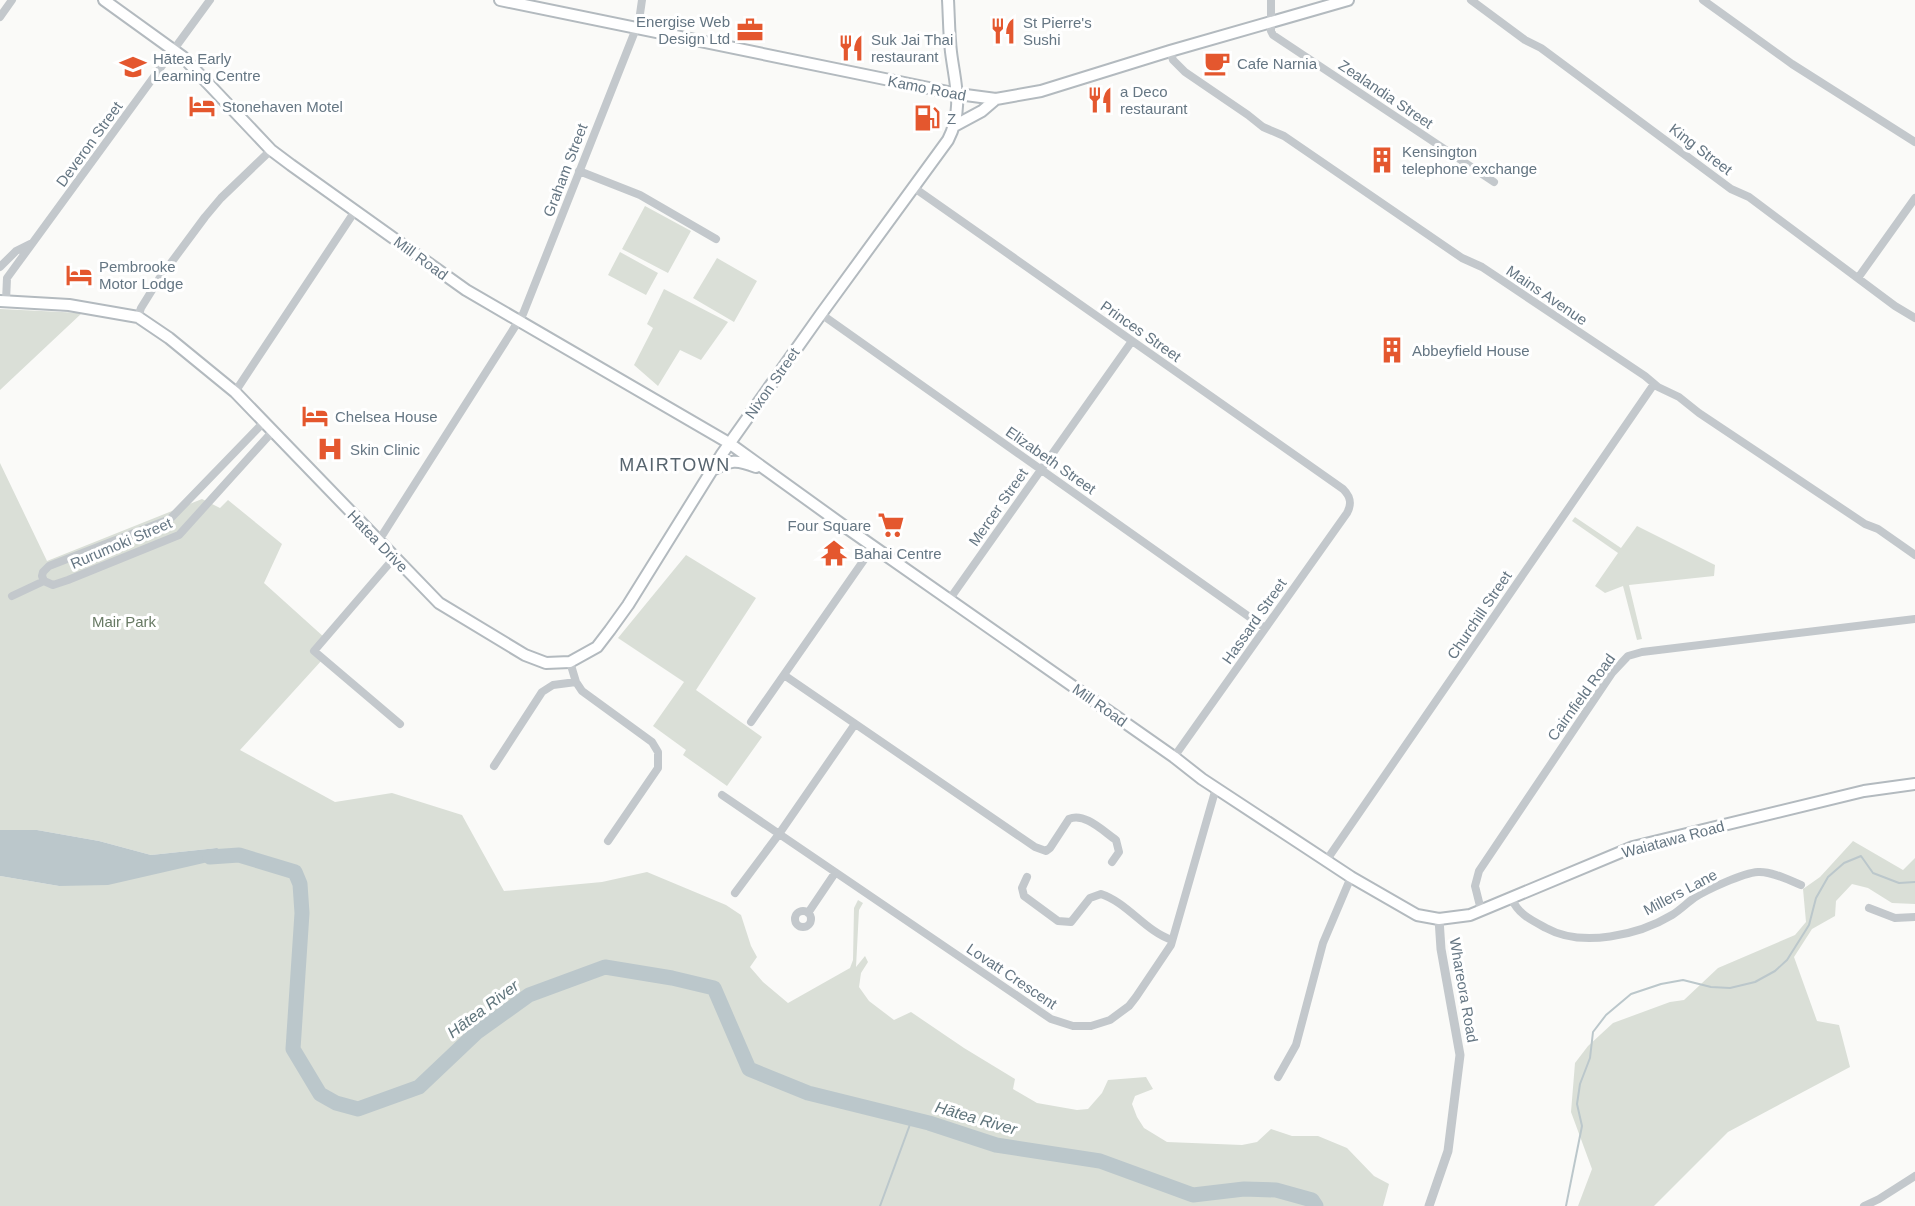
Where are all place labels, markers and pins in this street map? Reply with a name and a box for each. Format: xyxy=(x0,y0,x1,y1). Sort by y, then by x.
place label: Energise Web Design Ltd xyxy=(636,13,730,47)
place label: St Pierre's Sushi xyxy=(1023,14,1092,48)
office icon: Energise Web Design Ltd xyxy=(735,15,765,45)
restaurant icon: St Pierre's Sushi xyxy=(988,16,1018,46)
place label: Suk Jai Thai restaurant xyxy=(871,31,953,65)
restaurant icon: Suk Jai Thai restaurant xyxy=(836,33,866,63)
cafe icon: Cafe Narnia xyxy=(1202,48,1232,78)
place label: Hātea Early Learning Centre xyxy=(153,50,261,84)
school or university icon: Hātea Early Learning Centre xyxy=(118,52,148,82)
place label: Cafe Narnia xyxy=(1237,55,1318,72)
place label: a Deco restaurant xyxy=(1120,83,1188,117)
restaurant icon: a Deco restaurant xyxy=(1085,85,1115,115)
hotel icon: Stonehaven Motel xyxy=(187,91,217,121)
place label: Stonehaven Motel xyxy=(222,98,343,115)
fuel station icon: Z xyxy=(912,103,942,133)
place label: Z xyxy=(947,110,956,127)
place label: Kensington telephone exchange xyxy=(1402,143,1537,177)
building icon: Kensington telephone exchange xyxy=(1367,145,1397,175)
place label: Pembrooke Motor Lodge xyxy=(99,258,183,292)
hotel icon: Pembrooke Motor Lodge xyxy=(64,260,94,290)
building icon: Abbeyfield House xyxy=(1377,335,1407,365)
place label: Abbeyfield House xyxy=(1412,342,1530,359)
hotel icon: Chelsea House xyxy=(300,401,330,431)
place label: Chelsea House xyxy=(335,408,438,425)
hospital icon: Skin Clinic xyxy=(315,434,345,464)
place label: Skin Clinic xyxy=(350,441,421,458)
supermarket icon: Four Square xyxy=(876,510,906,540)
place label: Four Square xyxy=(788,517,871,534)
temple icon: Bahai Centre xyxy=(819,538,849,568)
place label: Bahai Centre xyxy=(854,545,942,562)

